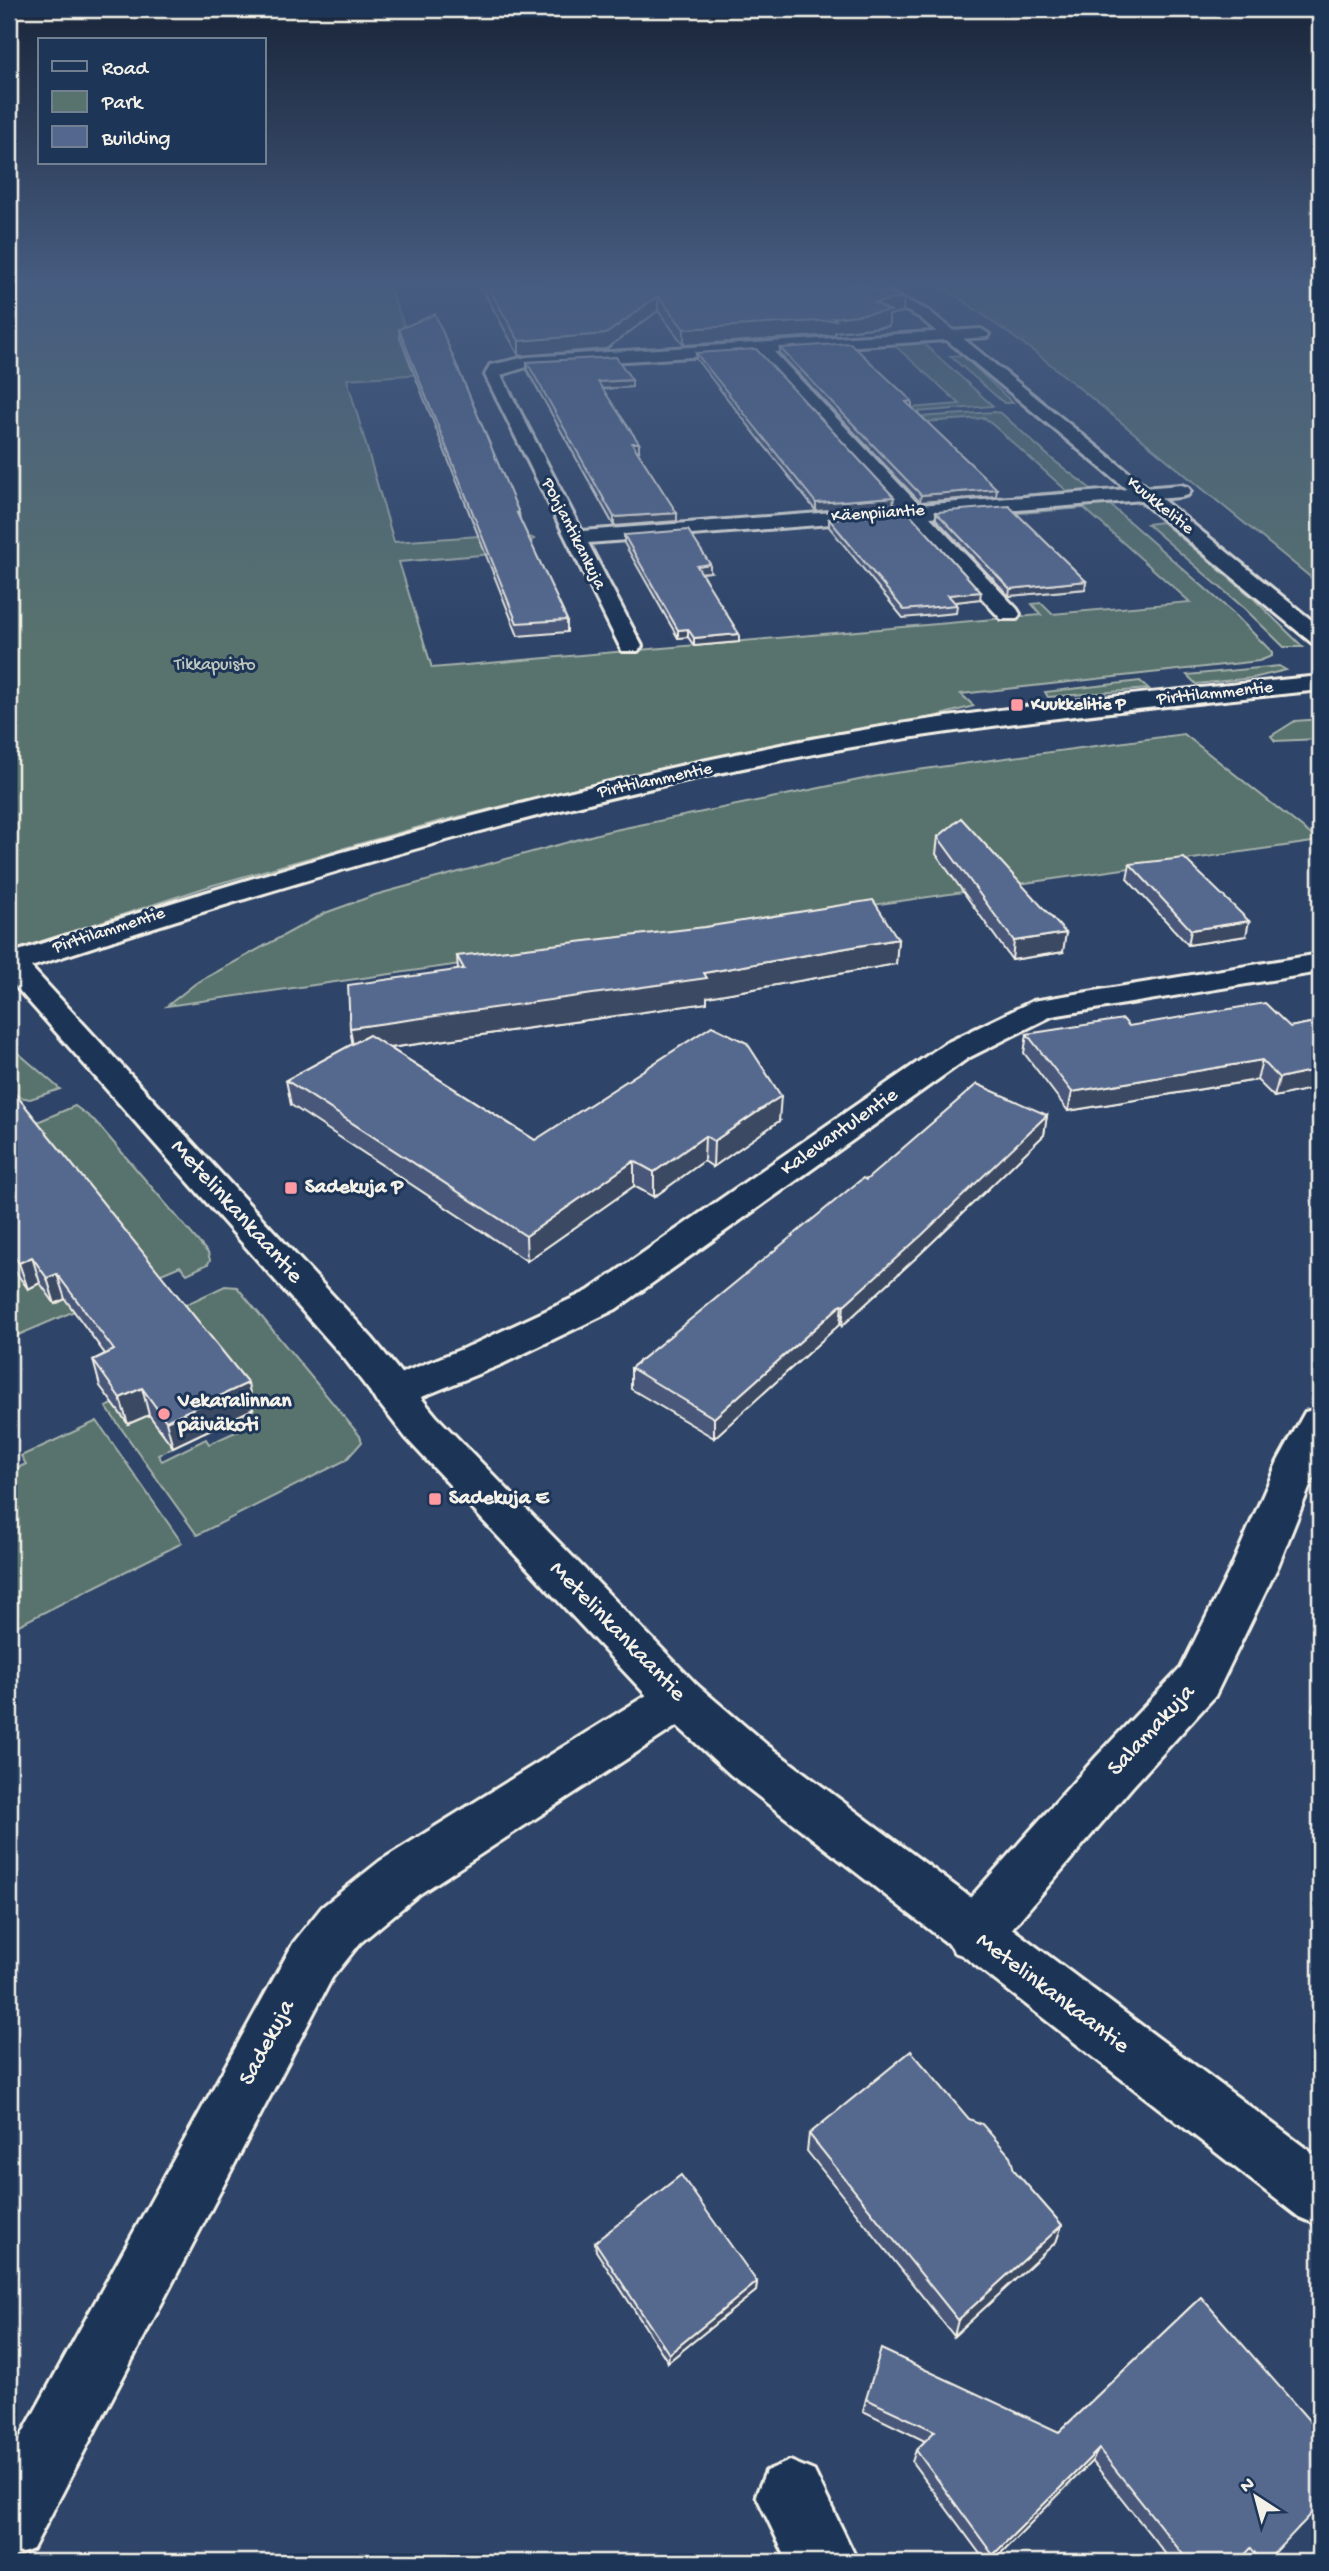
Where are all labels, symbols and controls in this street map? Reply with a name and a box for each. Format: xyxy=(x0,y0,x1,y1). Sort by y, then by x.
legend xyxy=(38,38,266,164)
text: Road xyxy=(102,58,150,83)
text: Park xyxy=(101,92,145,117)
text: Building xyxy=(101,128,171,153)
street label: Kuukkelitie xyxy=(1122,472,1198,540)
street label: Pohjantikankuja xyxy=(535,474,611,594)
street label: Käenpiiantie xyxy=(831,500,926,528)
park label: Tikkapuisto xyxy=(173,655,256,676)
street label: Pirttilammentie xyxy=(1155,677,1275,711)
place label: Kuukkelitie P xyxy=(1030,695,1127,716)
marker: Kuukkelitie P xyxy=(1009,697,1025,713)
street label: Pirttilammentie xyxy=(595,758,715,804)
street label: Pirttilammentie xyxy=(49,903,168,959)
street label: Kalevantulentie xyxy=(777,1083,904,1183)
street label: Metelinkankaantie xyxy=(163,1134,309,1291)
place label: Sadekuja P xyxy=(305,1176,405,1201)
marker: Sadekuja P xyxy=(283,1180,299,1196)
place label: Vekaralinnan päiväkoti xyxy=(177,1390,292,1439)
marker: Vekaralinnan päiväkoti xyxy=(156,1406,172,1422)
place label: Sadekuja E xyxy=(449,1487,551,1512)
marker: Sadekuja E xyxy=(427,1491,443,1507)
street label: Metelinkankaantie xyxy=(542,1556,692,1709)
street label: Salamakuja xyxy=(1102,1678,1203,1783)
street label: Metelinkankaantie xyxy=(970,1927,1135,2062)
street label: Sadekuja xyxy=(233,1994,303,2091)
north arrow xyxy=(1220,2462,1290,2532)
text: N xyxy=(1236,2473,1260,2499)

